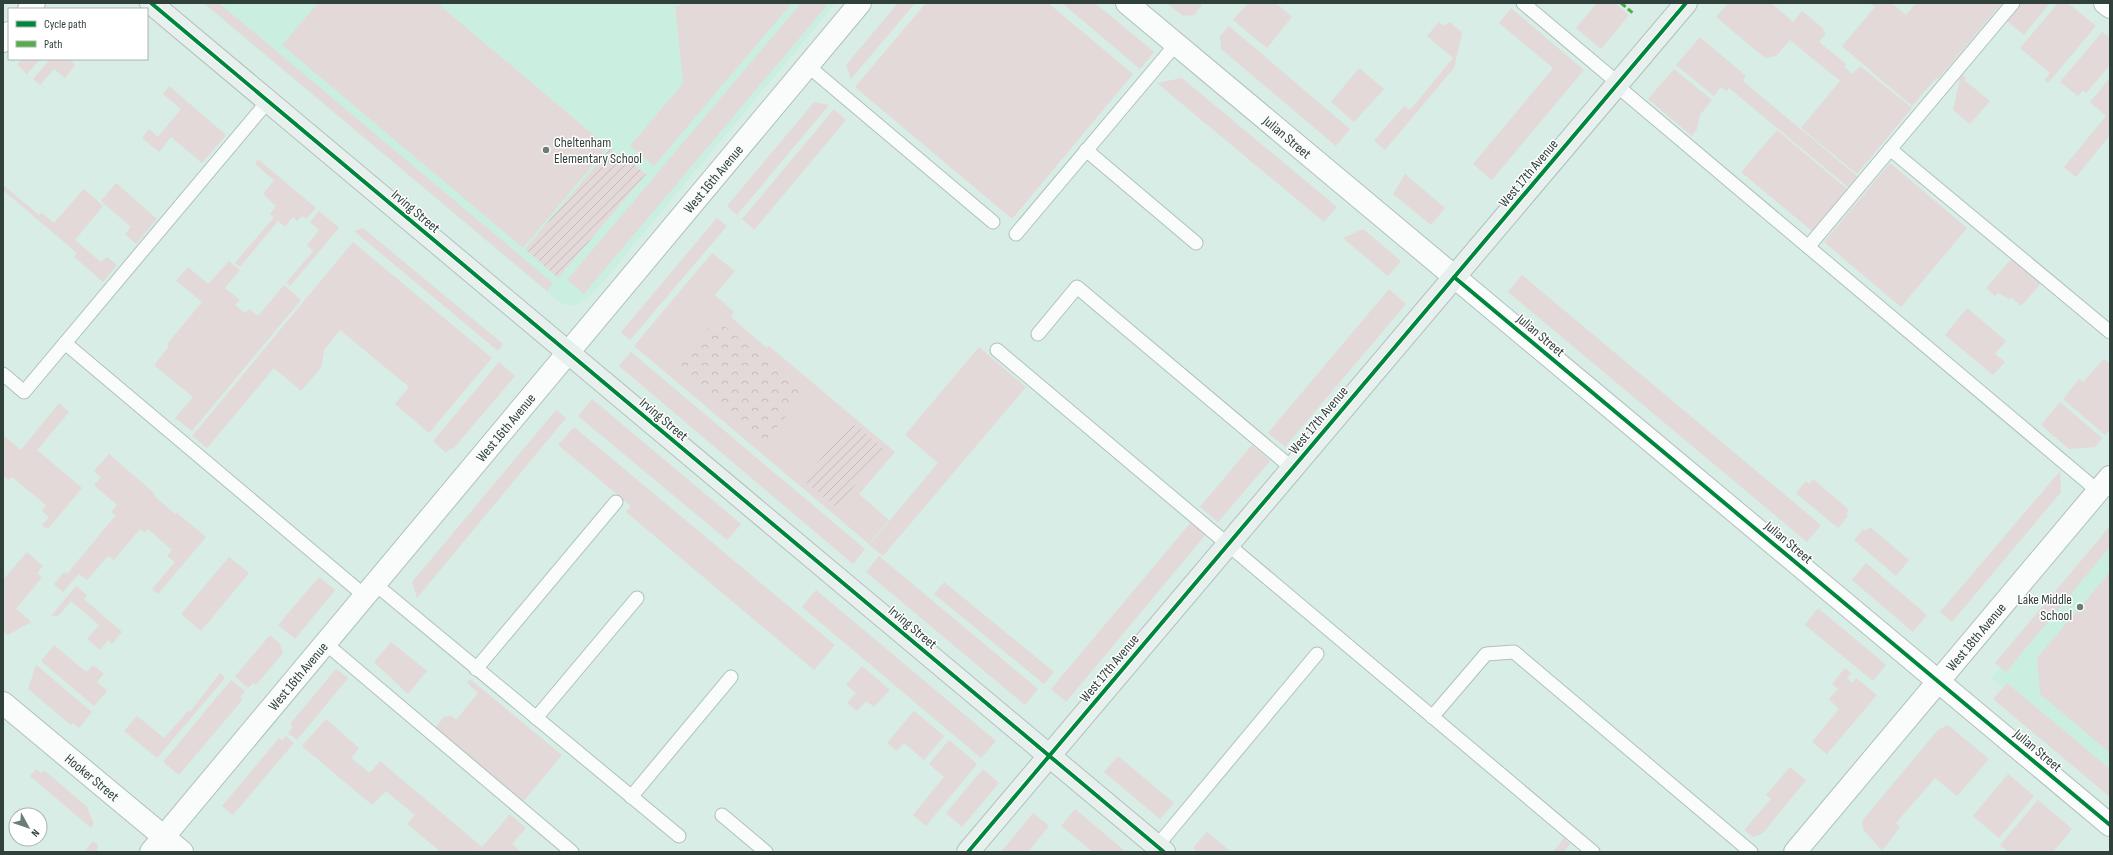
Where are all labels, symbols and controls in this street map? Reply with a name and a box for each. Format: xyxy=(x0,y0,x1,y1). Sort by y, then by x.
legend xyxy=(8,8,148,60)
text: Cycle path xyxy=(44,17,86,32)
text: Path xyxy=(44,37,62,52)
street label: Julian Street xyxy=(1259,112,1315,162)
place label: Cheltenham Elementary School xyxy=(554,134,642,167)
street label: West 17th Avenue xyxy=(1495,136,1562,211)
street label: West 16th Avenue xyxy=(680,142,747,217)
marker: Cheltenham Elementary School xyxy=(541,145,551,155)
street label: Irving Street xyxy=(388,186,443,237)
street label: Julian Street xyxy=(1512,310,1568,360)
street label: West 17th Avenue xyxy=(1285,383,1352,458)
street label: West 16th Avenue xyxy=(472,390,539,466)
street label: Irving Street xyxy=(636,394,691,445)
street label: Julian Street xyxy=(1760,517,1816,567)
place label: Lake Middle School xyxy=(2018,591,2072,624)
street label: West 18th Avenue xyxy=(1943,600,2010,675)
street label: Irving Street xyxy=(885,602,940,653)
marker: Lake Middle School xyxy=(2075,602,2085,612)
street label: West 17th Avenue xyxy=(1076,631,1143,706)
street label: West 16th Avenue xyxy=(265,639,332,714)
street label: Julian Street xyxy=(2009,725,2065,775)
street label: Hooker Street xyxy=(61,750,122,805)
north arrow xyxy=(8,807,48,847)
text: N xyxy=(28,827,42,840)

